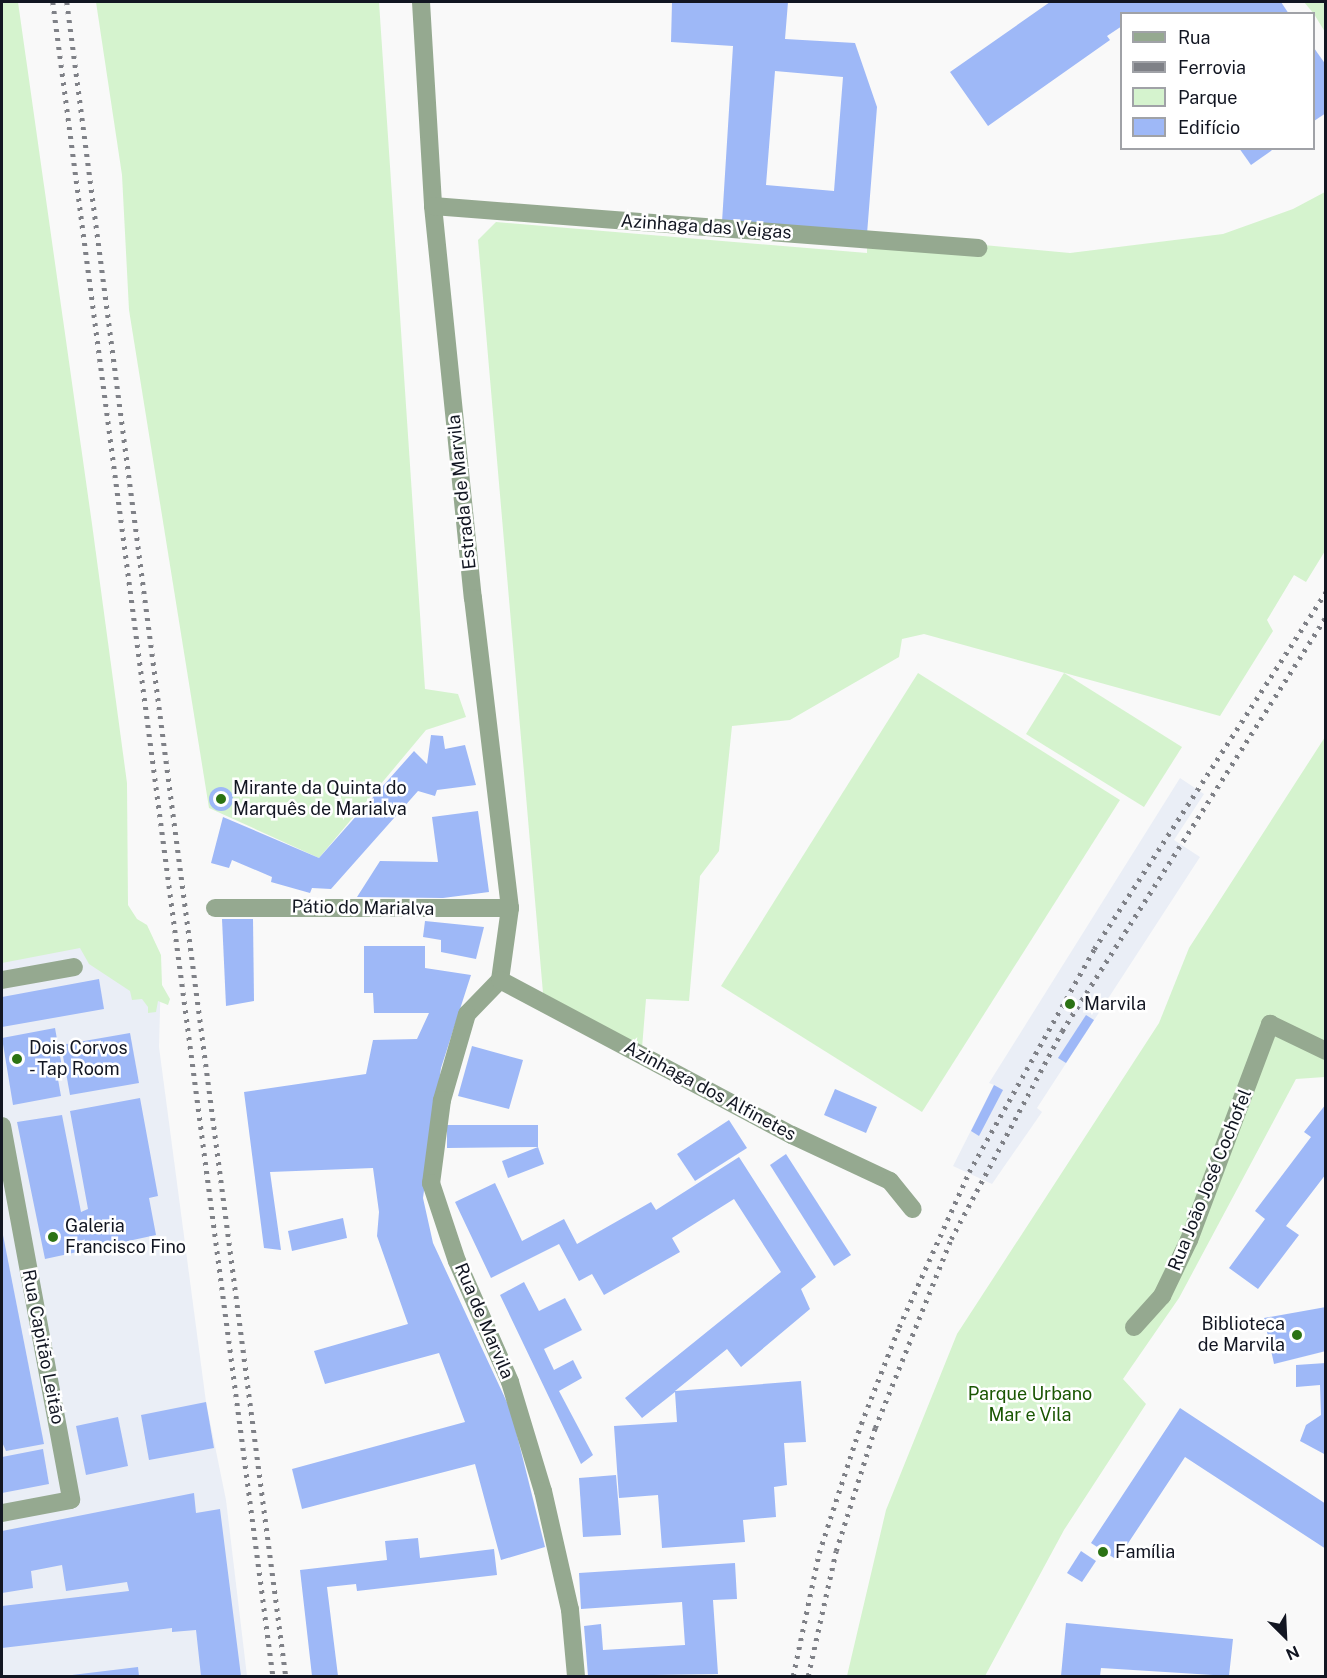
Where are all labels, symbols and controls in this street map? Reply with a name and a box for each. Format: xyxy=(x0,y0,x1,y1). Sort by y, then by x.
legend xyxy=(1120,12,1315,150)
text: Rua xyxy=(1178,27,1210,48)
text: Ferrovia xyxy=(1178,57,1246,78)
text: Parque xyxy=(1178,87,1238,108)
text: Edifício xyxy=(1178,117,1240,138)
street label: Azinhaga das Veigas xyxy=(619,210,793,244)
street label: Estrada de Marvila xyxy=(443,413,481,571)
place label: Mirante da Quinta do Marquês de Marialva xyxy=(233,778,407,820)
marker: Mirante da Quinta do Marquês de Marialva xyxy=(214,792,228,806)
street label: Pátio do Marialva xyxy=(291,896,435,920)
place label: Marvila xyxy=(1084,993,1146,1015)
marker: Marvila xyxy=(1061,995,1079,1013)
street label: Azinhaga dos Alfinetes xyxy=(620,1036,800,1146)
place label: Dois Corvos - Tap Room xyxy=(29,1038,128,1080)
marker: Dois Corvos - Tap Room xyxy=(10,1052,24,1066)
street label: Rua João José Cochofel xyxy=(1164,1086,1256,1274)
place label: Galeria Francisco Fino xyxy=(65,1216,186,1258)
marker: Galeria Francisco Fino xyxy=(46,1230,60,1244)
street label: Rua de Marvila xyxy=(450,1260,518,1382)
street label: Rua Capitão Leitão xyxy=(17,1268,69,1426)
place label: Biblioteca de Marvila xyxy=(1198,1314,1285,1356)
marker: Biblioteca de Marvila xyxy=(1290,1328,1304,1342)
park label: Parque Urbano Mar e Vila xyxy=(968,1384,1092,1426)
place label: Família xyxy=(1115,1541,1175,1563)
marker: Família xyxy=(1096,1545,1110,1559)
north arrow xyxy=(1255,1606,1315,1666)
text: N xyxy=(1283,1642,1302,1664)

